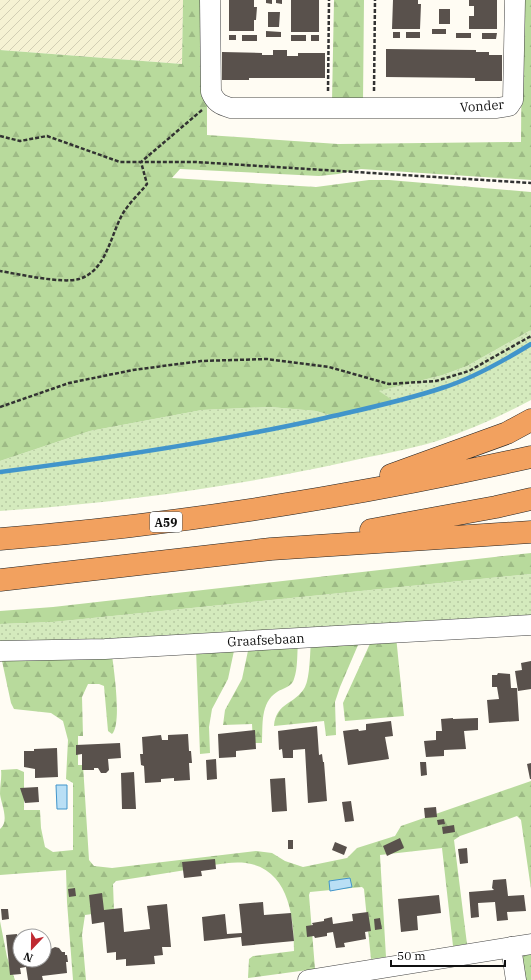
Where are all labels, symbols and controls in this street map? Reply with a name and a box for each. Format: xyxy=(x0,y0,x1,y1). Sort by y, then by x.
street label: Vonder xyxy=(459,96,505,116)
road number: A59 xyxy=(150,512,182,532)
street label: Graafsebaan xyxy=(227,629,305,651)
north arrow xyxy=(12,928,52,968)
scale bar xyxy=(391,942,505,968)
text: 50 m xyxy=(397,948,426,963)
text: N xyxy=(21,949,35,965)

